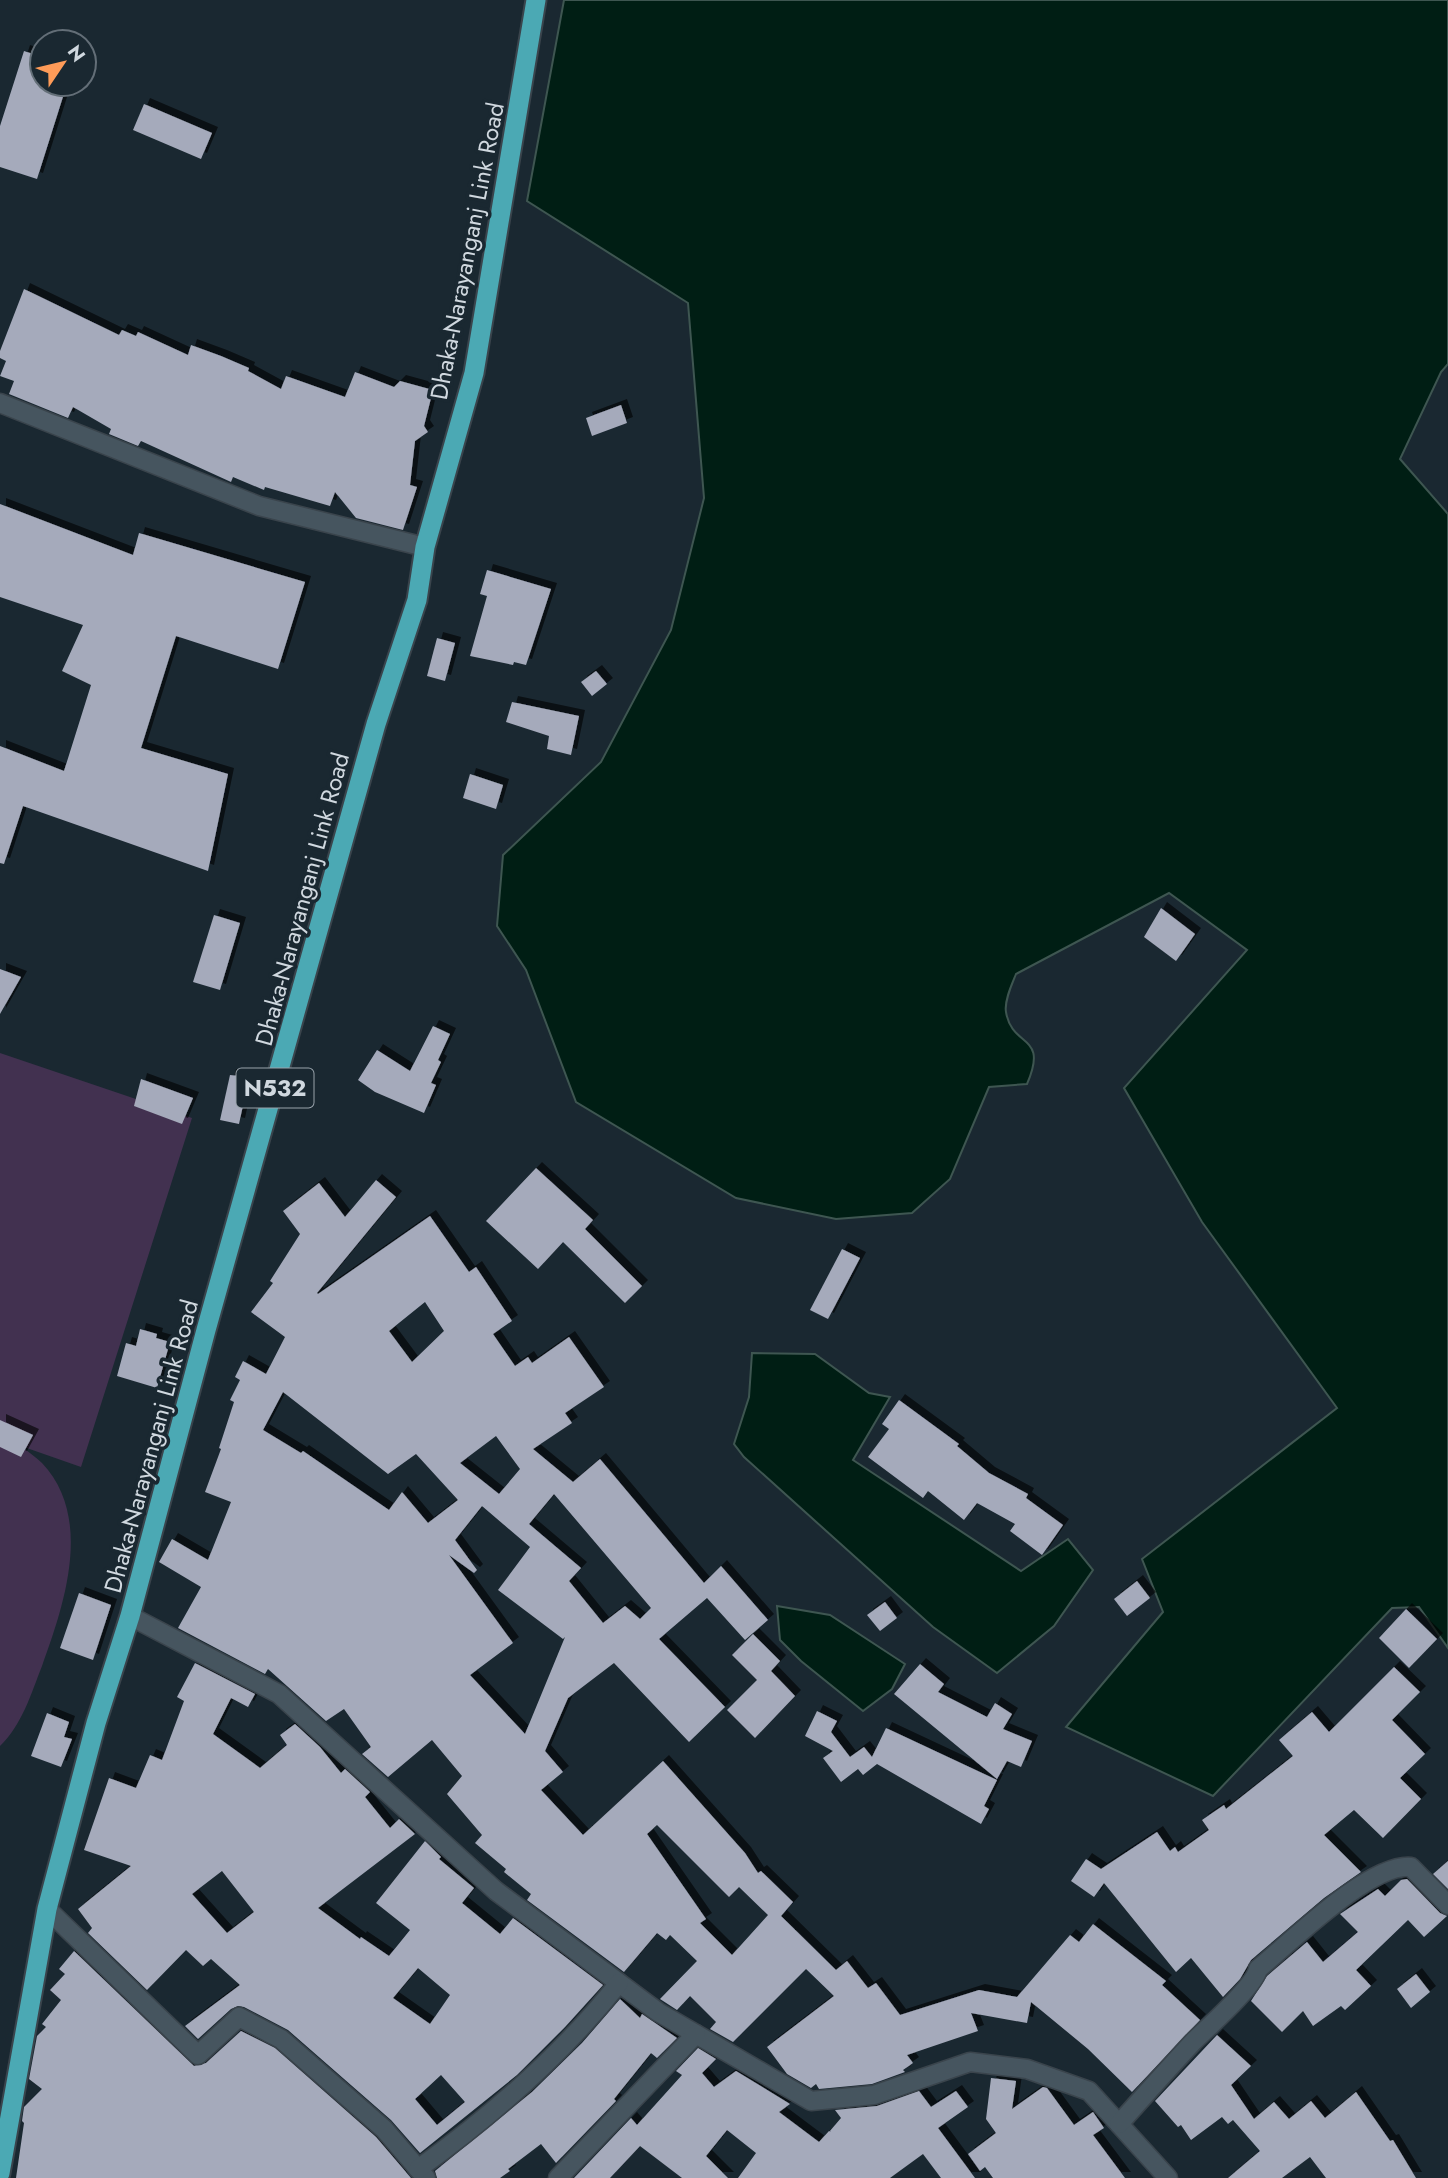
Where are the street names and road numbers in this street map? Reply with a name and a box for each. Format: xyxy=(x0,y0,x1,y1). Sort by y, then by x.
street label: Dhaka-Narayanganj Link Road xyxy=(421,99,513,403)
street label: Dhaka-Narayanganj Link Road xyxy=(246,748,358,1050)
road number: N532 xyxy=(236,1068,314,1107)
street label: Dhaka-Narayanganj Link Road xyxy=(95,1295,207,1597)

